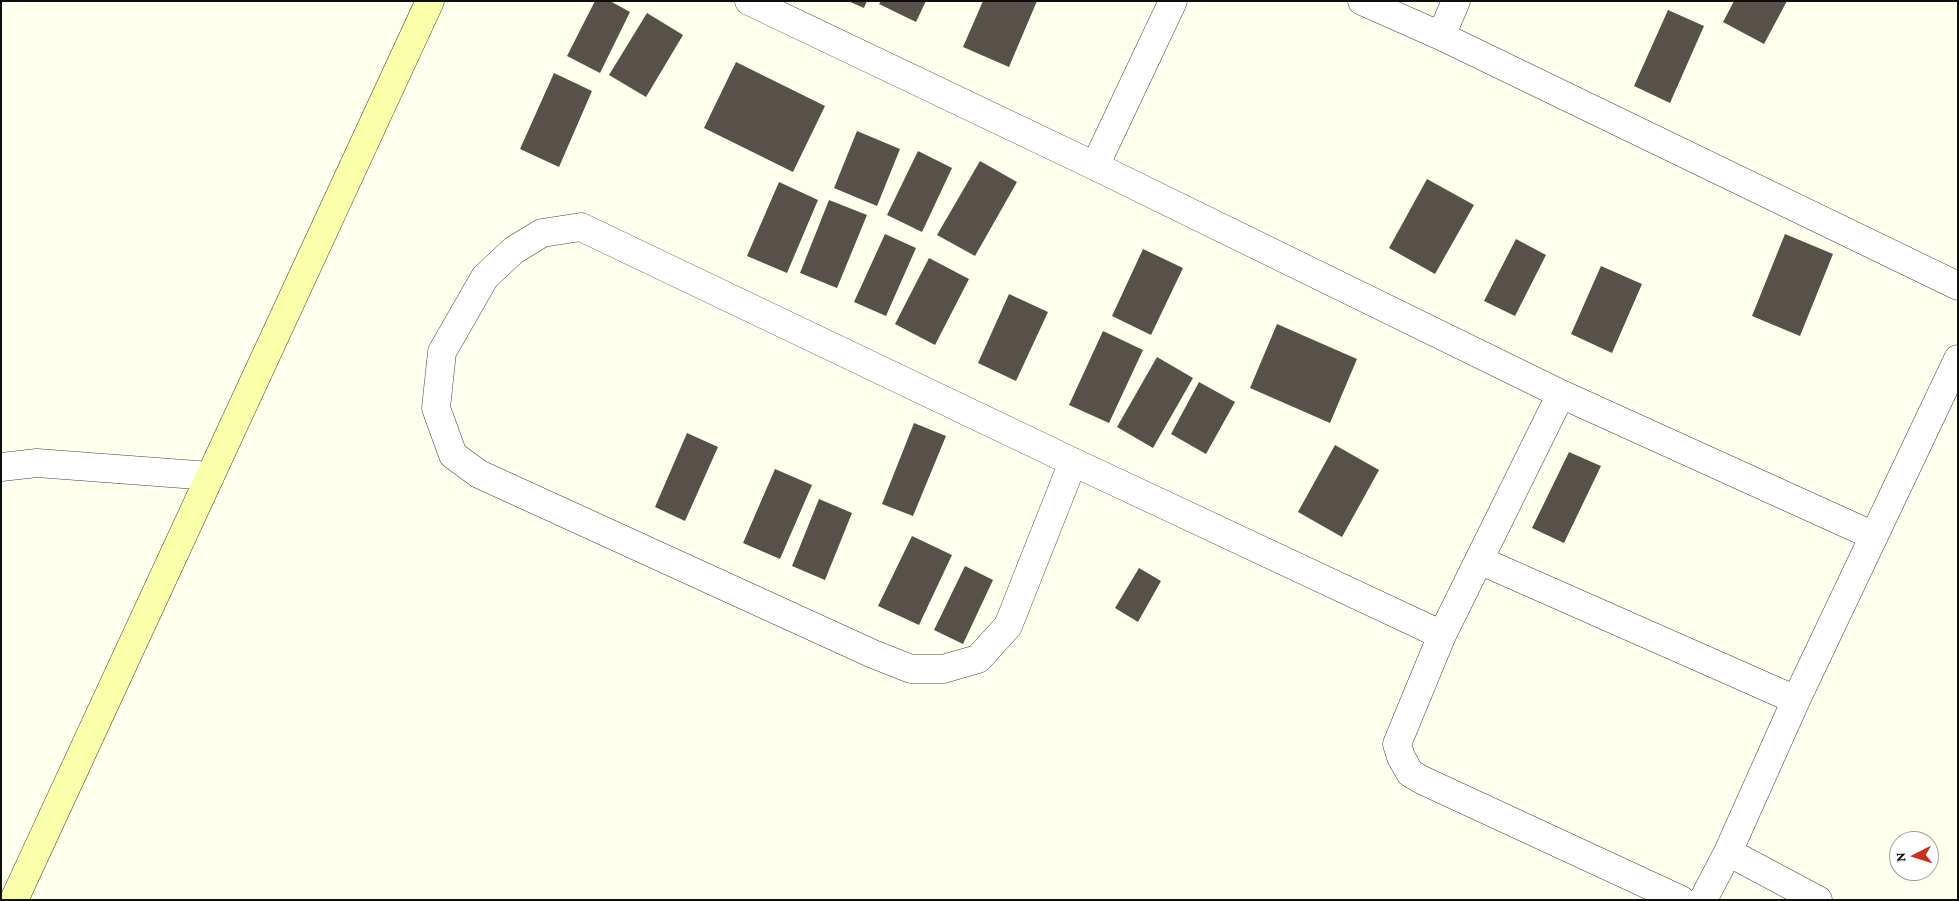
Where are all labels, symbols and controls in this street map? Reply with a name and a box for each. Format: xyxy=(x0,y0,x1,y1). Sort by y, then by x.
north arrow xyxy=(1889,831,1939,881)
text: N xyxy=(1892,852,1908,863)

